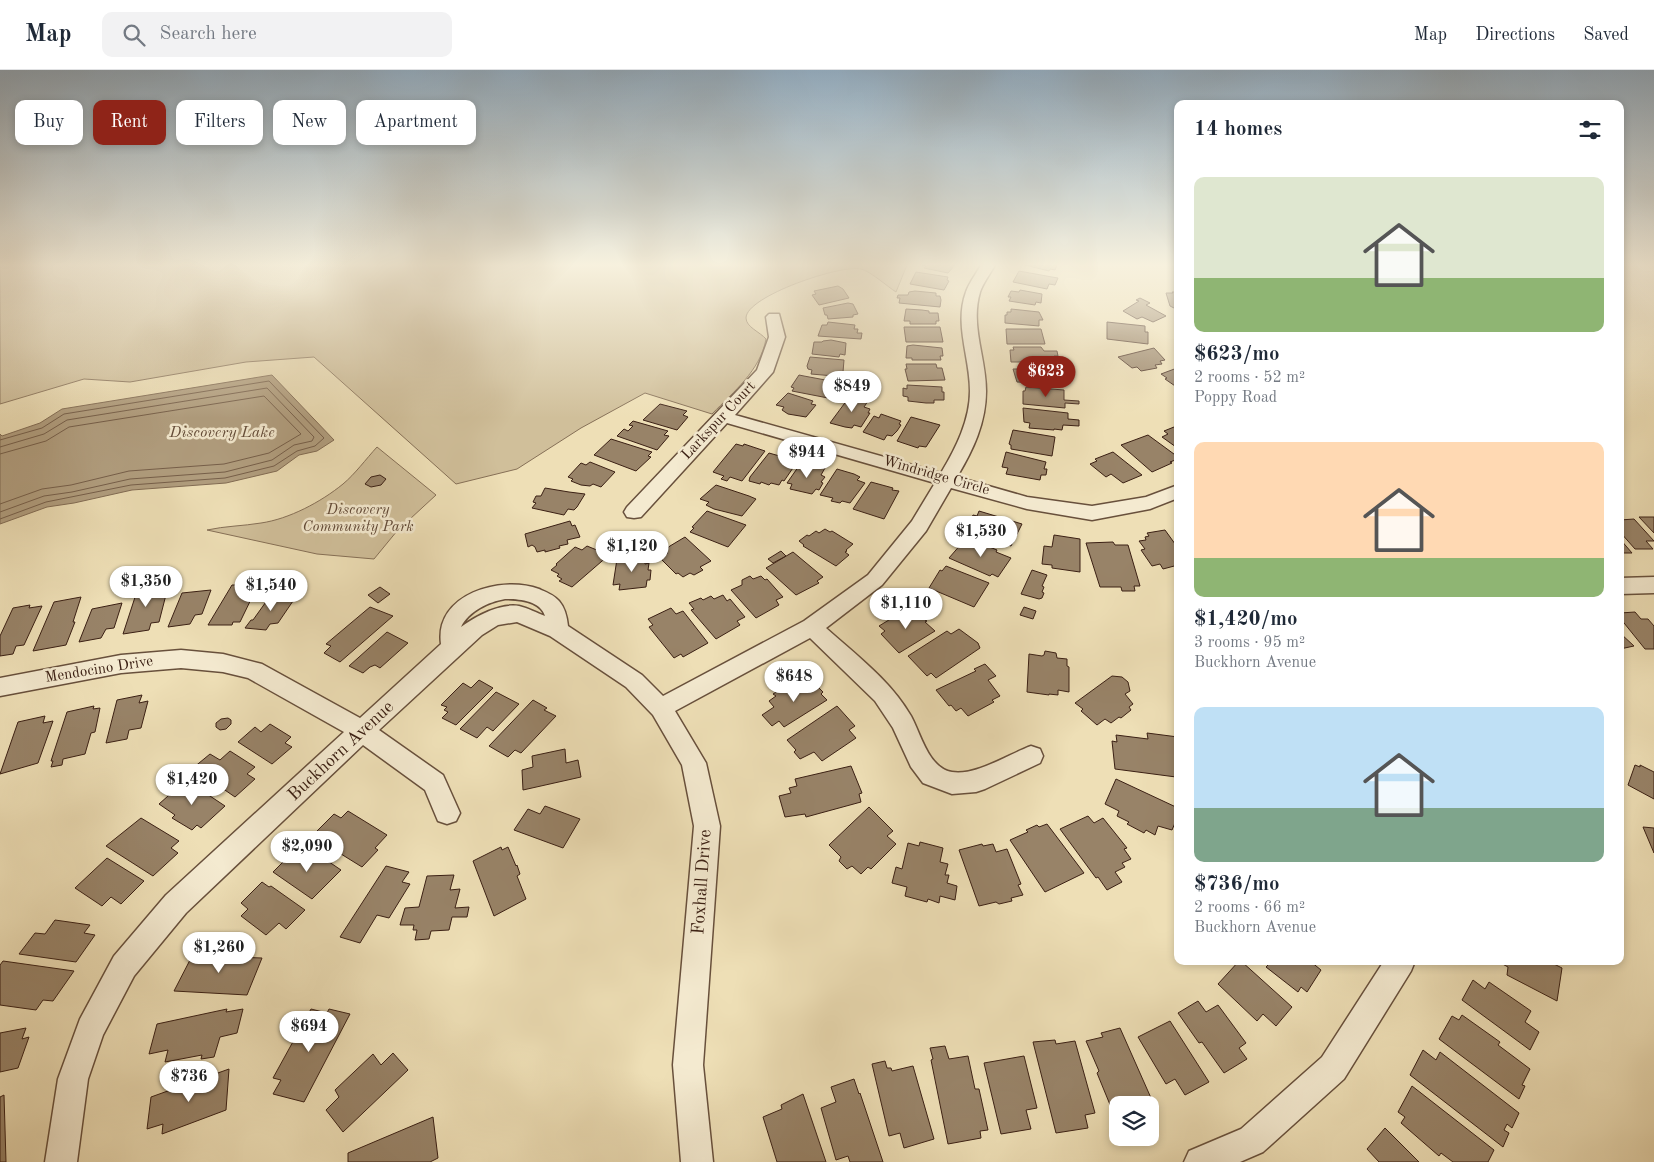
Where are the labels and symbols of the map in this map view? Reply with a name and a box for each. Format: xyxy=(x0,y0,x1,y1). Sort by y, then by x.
pin: $623 xyxy=(1016,356,1076,398)
pin: $849 xyxy=(822,370,882,413)
street label: Larkspur Court xyxy=(679,379,759,463)
water label: Discovery Lake xyxy=(168,425,275,441)
pin: $944 xyxy=(777,436,837,479)
street label: Windridge Circle xyxy=(881,454,991,498)
park label: Discovery Community Park xyxy=(302,503,414,535)
pin: $1,530 xyxy=(940,516,1022,558)
pin: $1,120 xyxy=(591,530,673,573)
pin: $1,350 xyxy=(105,566,187,608)
pin: $1,540 xyxy=(230,570,312,612)
pin: $1,110 xyxy=(865,588,947,630)
street label: Mendocino Drive xyxy=(44,654,154,686)
pin: $648 xyxy=(764,660,824,703)
street label: Buckhorn Avenue xyxy=(285,698,397,804)
pin: $1,420 xyxy=(151,764,233,806)
street label: Foxhall Drive xyxy=(689,829,715,935)
pin: $2,090 xyxy=(266,830,348,873)
pin: $1,260 xyxy=(178,932,260,974)
pin: $694 xyxy=(279,1010,339,1053)
pin: $736 xyxy=(159,1060,219,1103)

